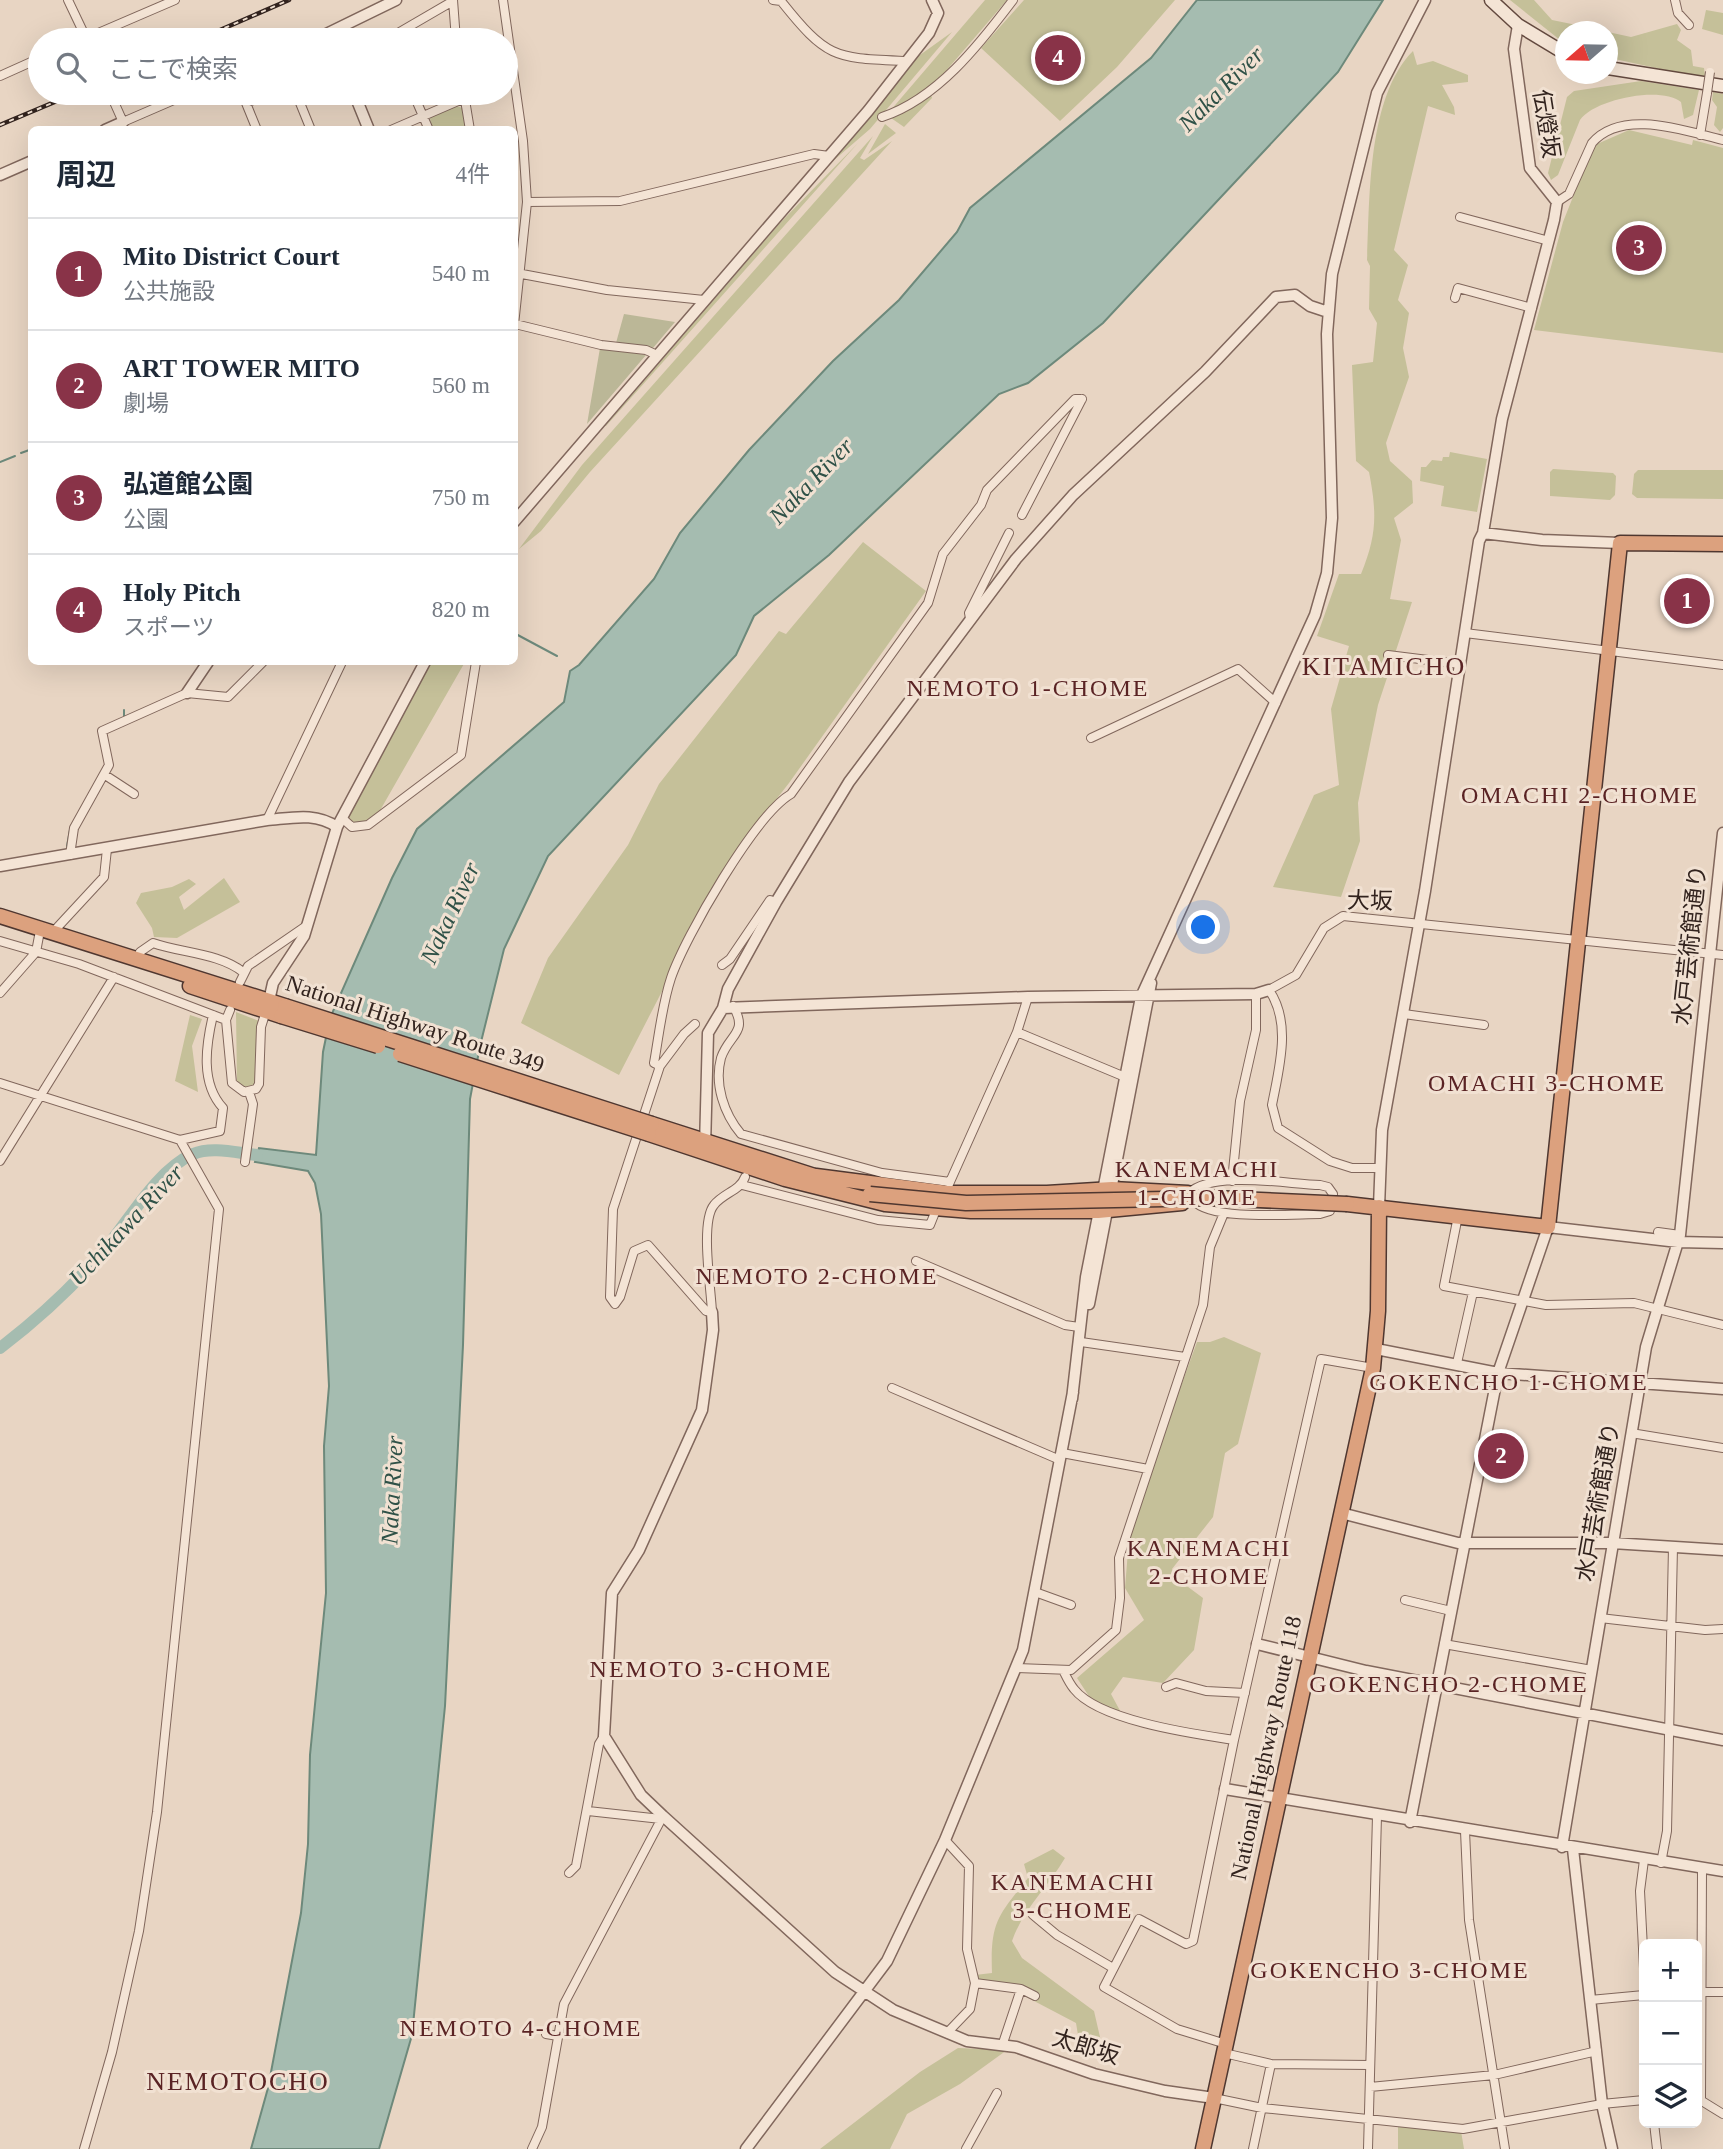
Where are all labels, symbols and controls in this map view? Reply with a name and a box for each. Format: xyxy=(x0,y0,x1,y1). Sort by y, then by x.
north arrow xyxy=(1555,21,1618,84)
search box xyxy=(28,28,518,105)
pin: 4 xyxy=(1035,32,1081,84)
water label: Naka River xyxy=(1173,41,1269,137)
icon: search xyxy=(52,48,90,86)
text: ここで検索 xyxy=(108,55,238,84)
street label: 伝燈坂 xyxy=(1528,88,1564,160)
text: 周辺 xyxy=(56,158,116,191)
text: 4件 xyxy=(456,162,490,187)
pin: 3 xyxy=(1616,222,1662,274)
text: Mito District Court xyxy=(123,242,340,271)
text: 1 xyxy=(73,261,85,286)
text: 540 m xyxy=(432,261,490,286)
text: 公共施設 xyxy=(123,279,215,304)
text: ART TOWER MITO xyxy=(123,354,360,383)
text: 2 xyxy=(73,373,85,398)
text: 560 m xyxy=(432,373,490,398)
text: 劇場 xyxy=(123,391,169,416)
water label: Naka River xyxy=(763,432,859,530)
text: 弘道館公園 xyxy=(123,470,253,499)
text: 3 xyxy=(73,485,85,510)
text: 750 m xyxy=(432,485,490,510)
text: 公園 xyxy=(123,507,169,532)
pin: 1 xyxy=(1664,575,1710,627)
text: Holy Pitch xyxy=(123,578,241,607)
text: 4 xyxy=(73,597,85,622)
text: 820 m xyxy=(432,597,490,622)
text: スポーツ xyxy=(123,615,215,640)
district label: KITAMICHO xyxy=(1302,652,1466,681)
district label: NEMOTO 1-CHOME xyxy=(907,675,1149,701)
district label: OMACHI 2-CHOME xyxy=(1461,782,1699,808)
water label: Naka River xyxy=(415,858,485,969)
street label: 水戸芸術館通り xyxy=(1669,864,1711,1026)
street label: 大坂 xyxy=(1347,888,1393,914)
your location xyxy=(1186,910,1220,944)
street label: National Highway Route 349 xyxy=(283,970,547,1078)
district label: OMACHI 3-CHOME xyxy=(1428,1070,1666,1096)
district label: KANEMACHI 1-CHOME xyxy=(1115,1156,1279,1210)
water label: Uchikawa River xyxy=(64,1159,189,1291)
district label: NEMOTO 2-CHOME xyxy=(696,1263,938,1289)
district label: GOKENCHO 1-CHOME xyxy=(1369,1369,1649,1395)
street label: 水戸芸術館通り xyxy=(1572,1421,1624,1583)
pin: 2 xyxy=(1478,1430,1524,1482)
water label: Naka River xyxy=(376,1434,408,1546)
district label: KANEMACHI 2-CHOME xyxy=(1127,1535,1291,1589)
street label: National Highway Route 118 xyxy=(1226,1614,1306,1882)
district label: NEMOTO 3-CHOME xyxy=(590,1656,832,1682)
district label: GOKENCHO 2-CHOME xyxy=(1309,1671,1589,1697)
district label: KANEMACHI 3-CHOME xyxy=(991,1869,1155,1923)
map controls xyxy=(1639,1939,1702,2128)
button: + xyxy=(1639,1939,1702,2002)
district label: GOKENCHO 3-CHOME xyxy=(1250,1957,1530,1983)
button: − xyxy=(1639,2002,1702,2065)
district label: NEMOTO 4-CHOME xyxy=(400,2015,642,2041)
street label: 太郎坂 xyxy=(1049,2025,1123,2069)
button: layers xyxy=(1639,2065,1702,2128)
district label: NEMOTOCHO xyxy=(146,2067,330,2096)

